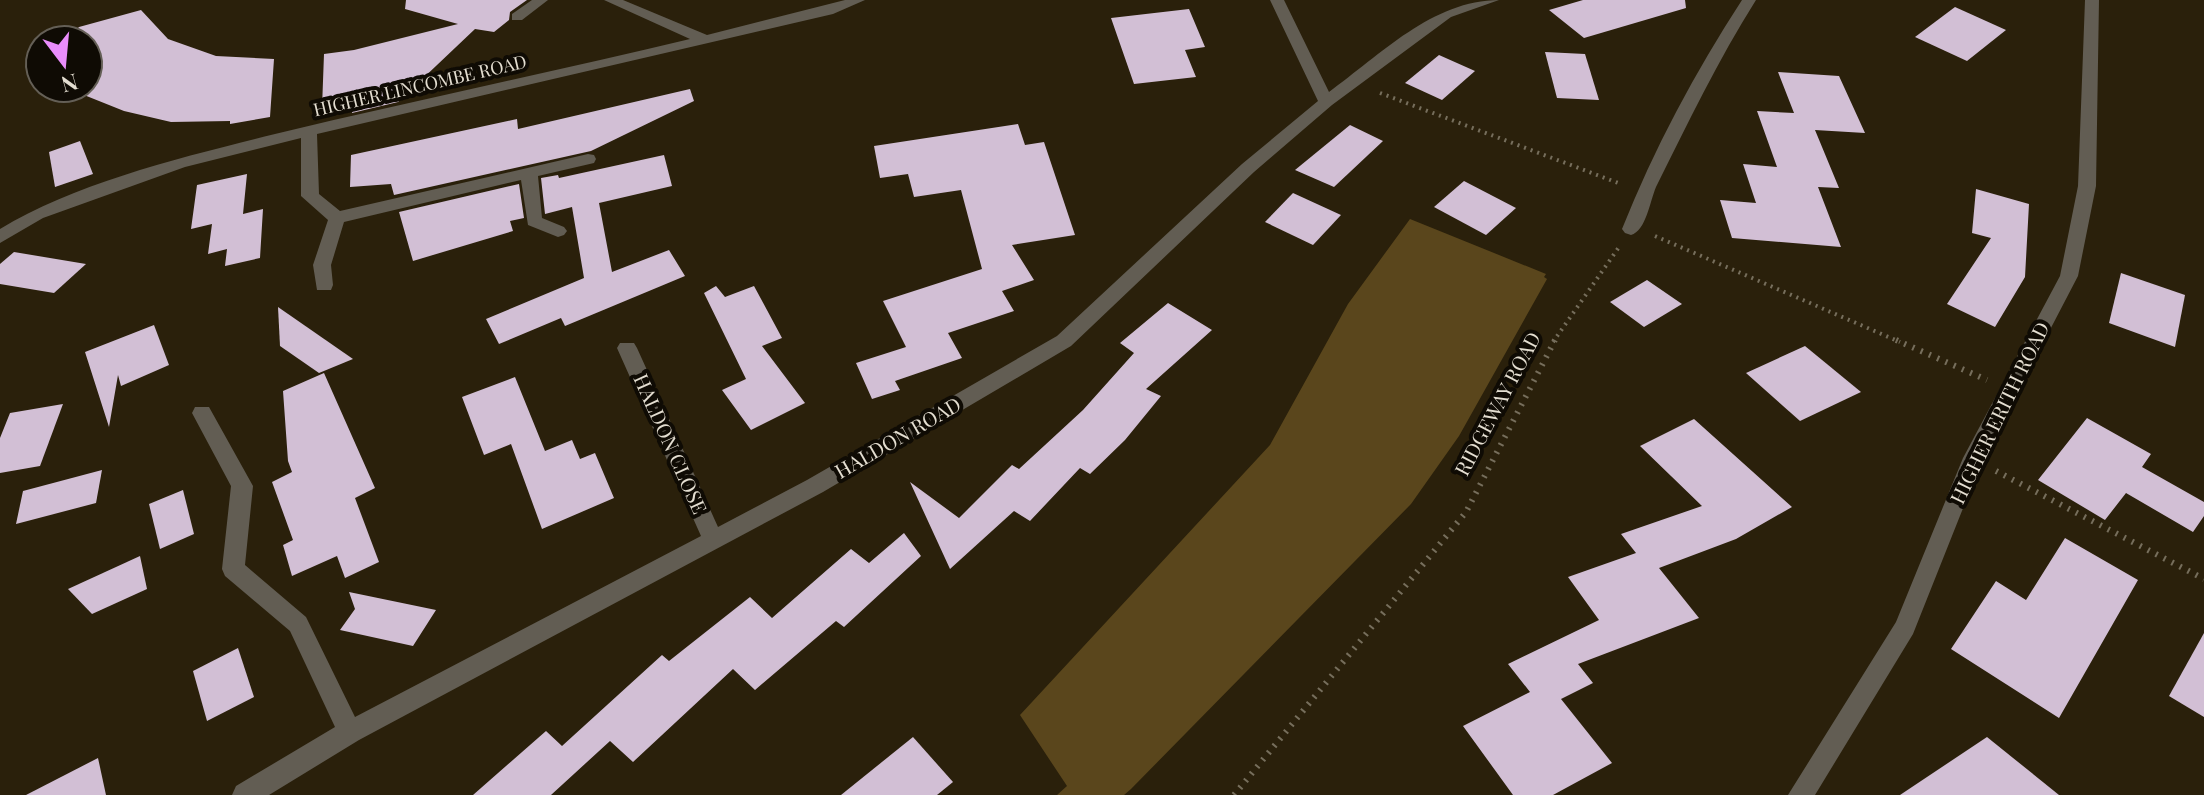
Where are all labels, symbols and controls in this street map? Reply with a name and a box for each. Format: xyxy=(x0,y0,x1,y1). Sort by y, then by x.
north arrow xyxy=(24,24,104,104)
street label: HIGHER LINCOMBE ROAD xyxy=(311,49,529,121)
text: N xyxy=(58,68,82,101)
street label: HIGHER ERITH ROAD xyxy=(1943,317,2054,508)
street label: RIDGEWAY ROAD xyxy=(1447,327,1546,480)
street label: HALDON CLOSE xyxy=(628,369,714,518)
street label: HALDON ROAD xyxy=(829,390,965,484)

